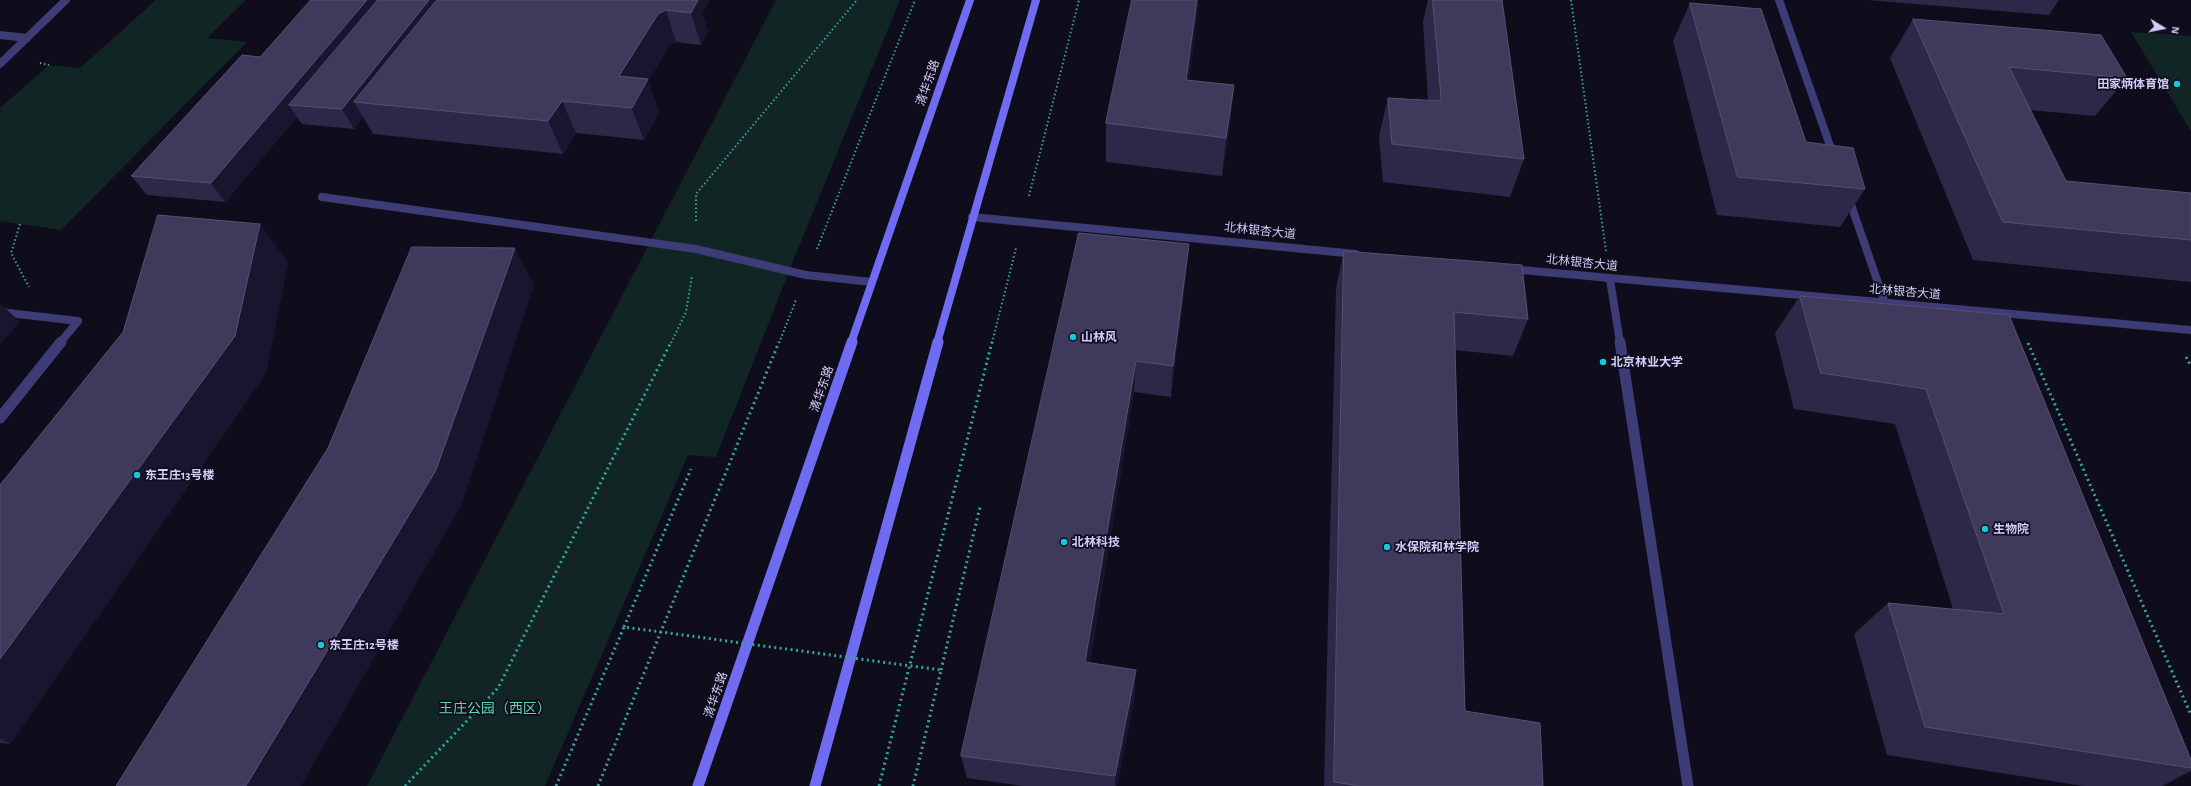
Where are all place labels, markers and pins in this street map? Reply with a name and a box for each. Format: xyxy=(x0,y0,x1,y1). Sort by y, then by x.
place label: 田家炳体育馆 xyxy=(2097,77,2169,91)
marker: 田家炳体育馆 xyxy=(2172,79,2182,89)
place label: 山林风 xyxy=(1081,330,1117,344)
marker: 山林风 xyxy=(1068,332,1078,342)
place label: 北京林业大学 xyxy=(1611,355,1683,369)
marker: 北京林业大学 xyxy=(1598,357,1608,367)
place label: 东王庄13号楼 xyxy=(145,468,214,482)
marker: 东王庄13号楼 xyxy=(132,470,142,480)
place label: 生物院 xyxy=(1993,522,2029,536)
marker: 生物院 xyxy=(1980,524,1990,534)
place label: 北林科技 xyxy=(1072,535,1120,549)
marker: 北林科技 xyxy=(1059,537,1069,547)
place label: 水保院和林学院 xyxy=(1395,540,1479,554)
marker: 水保院和林学院 xyxy=(1382,542,1392,552)
place label: 东王庄12号楼 xyxy=(329,638,399,652)
marker: 东王庄12号楼 xyxy=(316,640,326,650)

